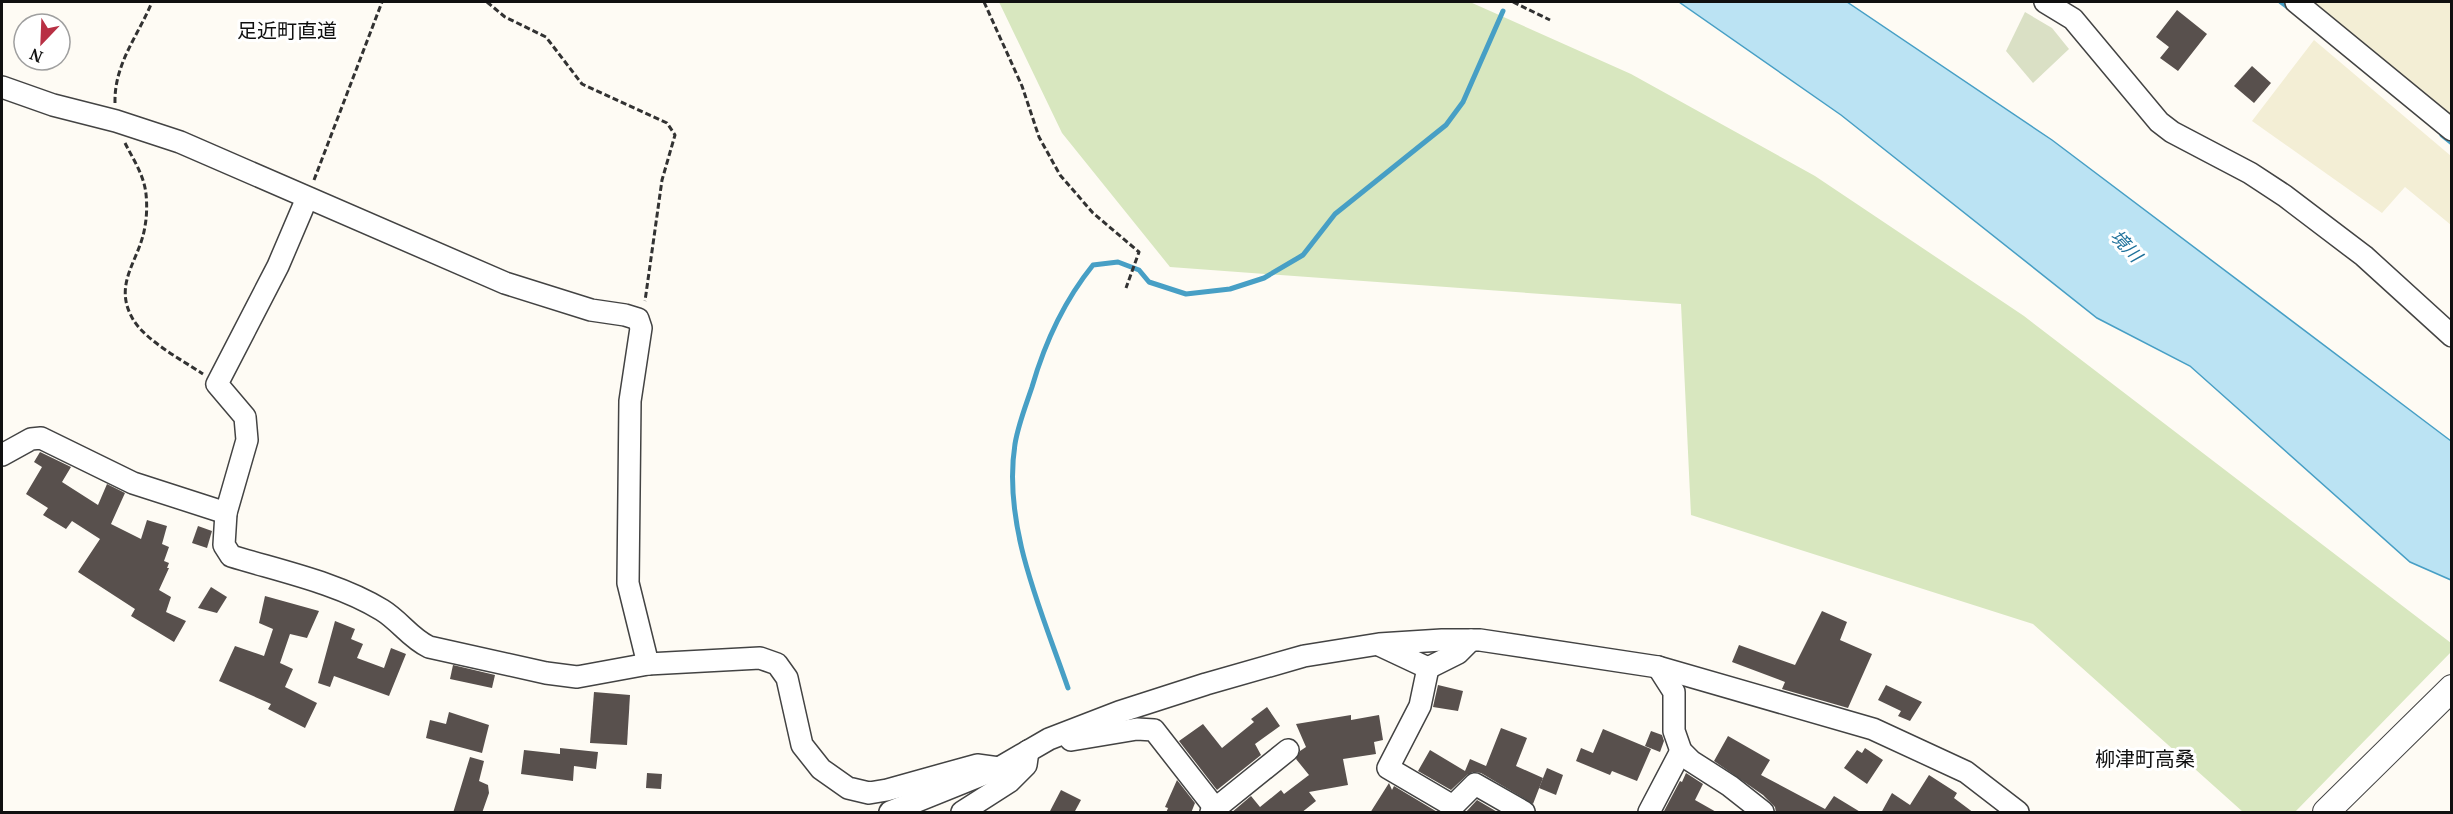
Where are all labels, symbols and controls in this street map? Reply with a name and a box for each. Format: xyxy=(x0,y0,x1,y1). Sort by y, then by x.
north arrow xyxy=(12,12,72,72)
district label: 足近町直道 xyxy=(237,17,337,44)
text: N xyxy=(26,43,46,68)
water label: 境川 xyxy=(2106,224,2149,268)
district label: 柳津町高桑 xyxy=(2095,745,2195,772)

